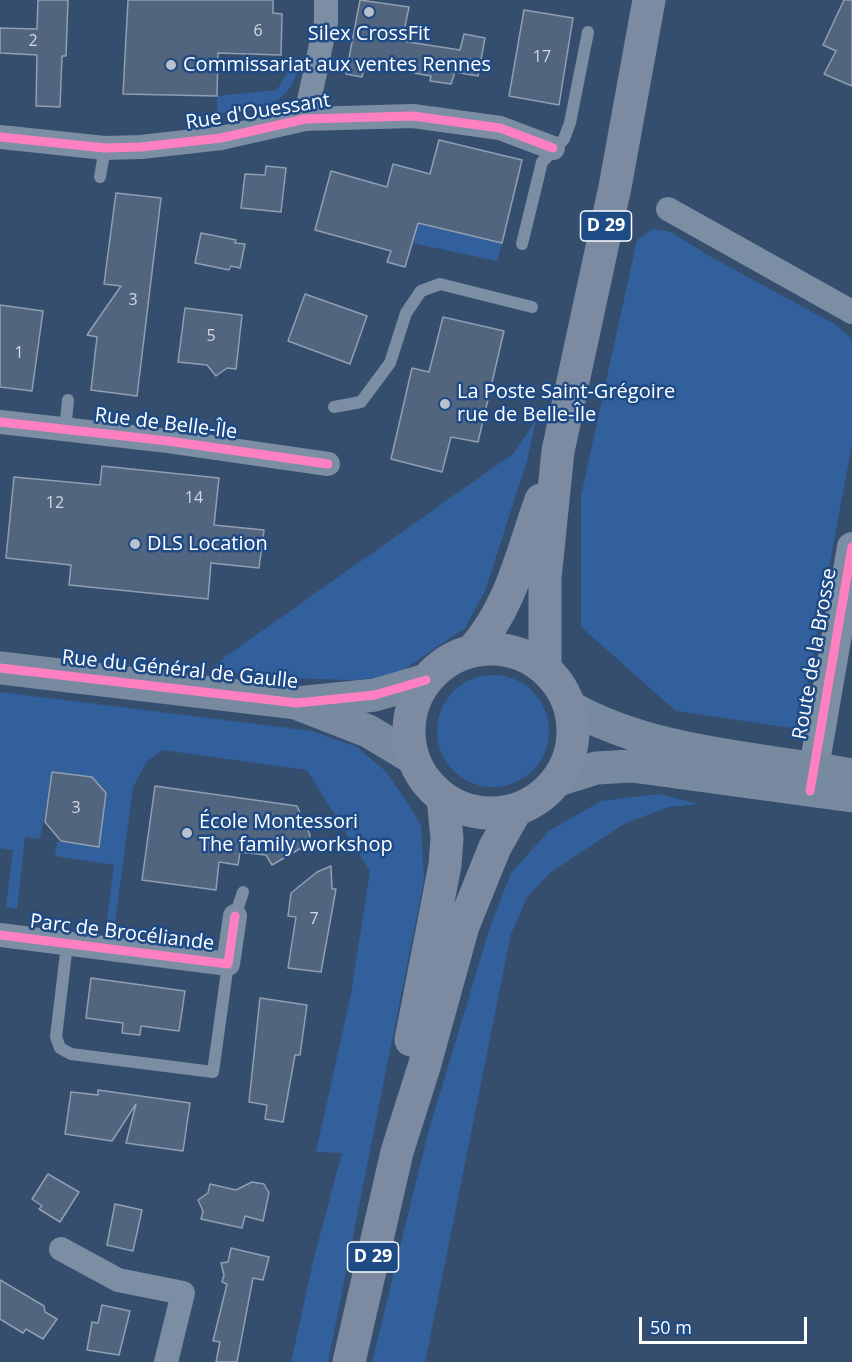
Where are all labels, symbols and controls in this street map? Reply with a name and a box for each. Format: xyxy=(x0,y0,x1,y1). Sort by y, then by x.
marker: Silex CrossFit xyxy=(362,5,376,19)
house number: 6 xyxy=(253,21,263,41)
place label: Silex CrossFit xyxy=(308,22,430,46)
house number: 2 xyxy=(28,31,38,51)
house number: 17 xyxy=(533,47,551,67)
place label: Commissariat aux ventes Rennes xyxy=(183,53,491,77)
marker: Commissariat aux ventes Rennes xyxy=(164,58,178,72)
street label: Rue d'Ouessant xyxy=(184,89,332,135)
road number: D 29 xyxy=(580,211,632,241)
house number: 3 xyxy=(128,290,138,310)
house number: 5 xyxy=(206,326,216,346)
house number: 1 xyxy=(14,343,24,363)
place label: La Poste Saint-Grégoire rue de Belle-Île xyxy=(457,380,675,427)
marker: La Poste Saint-Grégoire rue de Belle-Île xyxy=(438,397,452,411)
street label: Rue de Belle-Île xyxy=(93,403,239,445)
house number: 14 xyxy=(185,488,203,508)
house number: 12 xyxy=(46,493,64,513)
place label: DLS Location xyxy=(147,532,268,556)
marker: DLS Location xyxy=(128,537,142,551)
street label: Route de la Brosse xyxy=(788,566,842,742)
street label: Rue du Général de Gaulle xyxy=(61,646,299,694)
house number: 3 xyxy=(71,798,81,818)
place label: École Montessori The family workshop xyxy=(199,810,393,857)
marker: École Montessori The family workshop xyxy=(180,826,194,840)
house number: 7 xyxy=(309,909,319,929)
street label: Parc de Brocéliande xyxy=(28,910,216,956)
road number: D 29 xyxy=(348,1242,398,1272)
scale bar xyxy=(642,1305,810,1343)
text: 50 m xyxy=(650,1315,692,1339)

